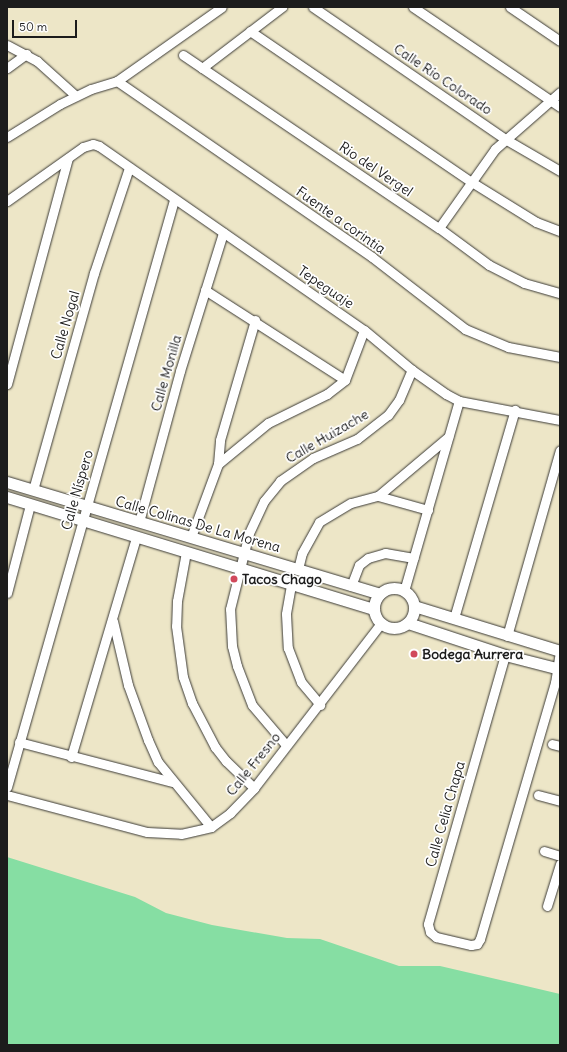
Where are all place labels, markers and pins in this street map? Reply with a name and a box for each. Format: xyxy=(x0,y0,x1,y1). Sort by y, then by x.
place label: Tacos Chago xyxy=(242,571,322,587)
marker: Tacos Chago xyxy=(229,574,239,584)
place label: Bodega Aurrera xyxy=(422,646,523,662)
marker: Bodega Aurrera xyxy=(409,649,419,659)

